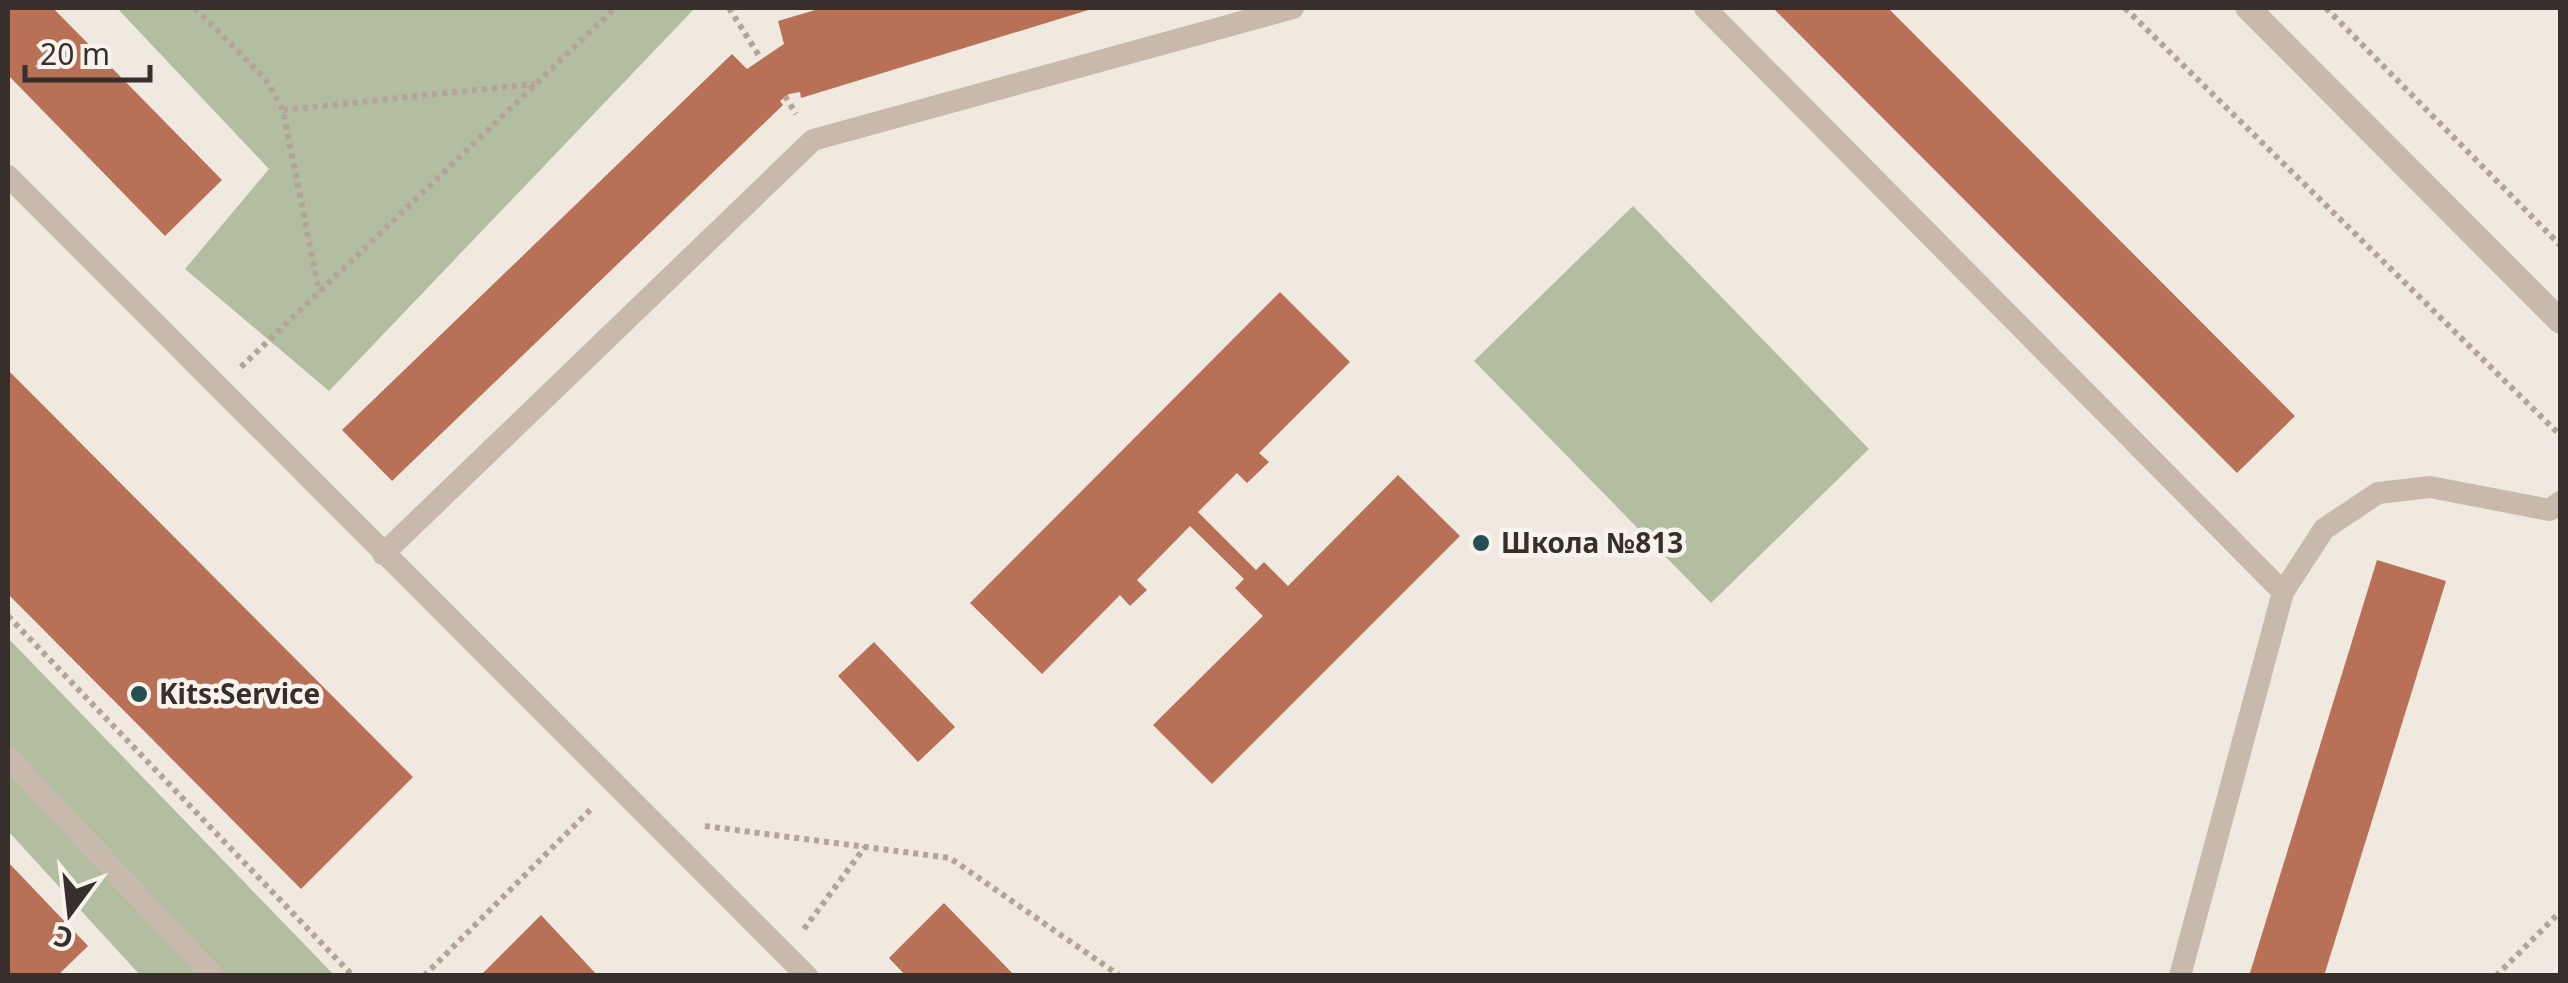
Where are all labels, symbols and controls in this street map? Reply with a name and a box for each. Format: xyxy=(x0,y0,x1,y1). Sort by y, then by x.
scale bar xyxy=(25,20,150,82)
text: 20 m xyxy=(40,33,110,74)
place label: Школа №813 xyxy=(1501,523,1683,561)
marker: Школа №813 xyxy=(1470,532,1492,554)
place label: Kits:Service xyxy=(159,674,320,712)
marker: Kits:Service xyxy=(128,683,150,705)
north arrow xyxy=(20,863,120,963)
text: С xyxy=(50,917,77,959)

